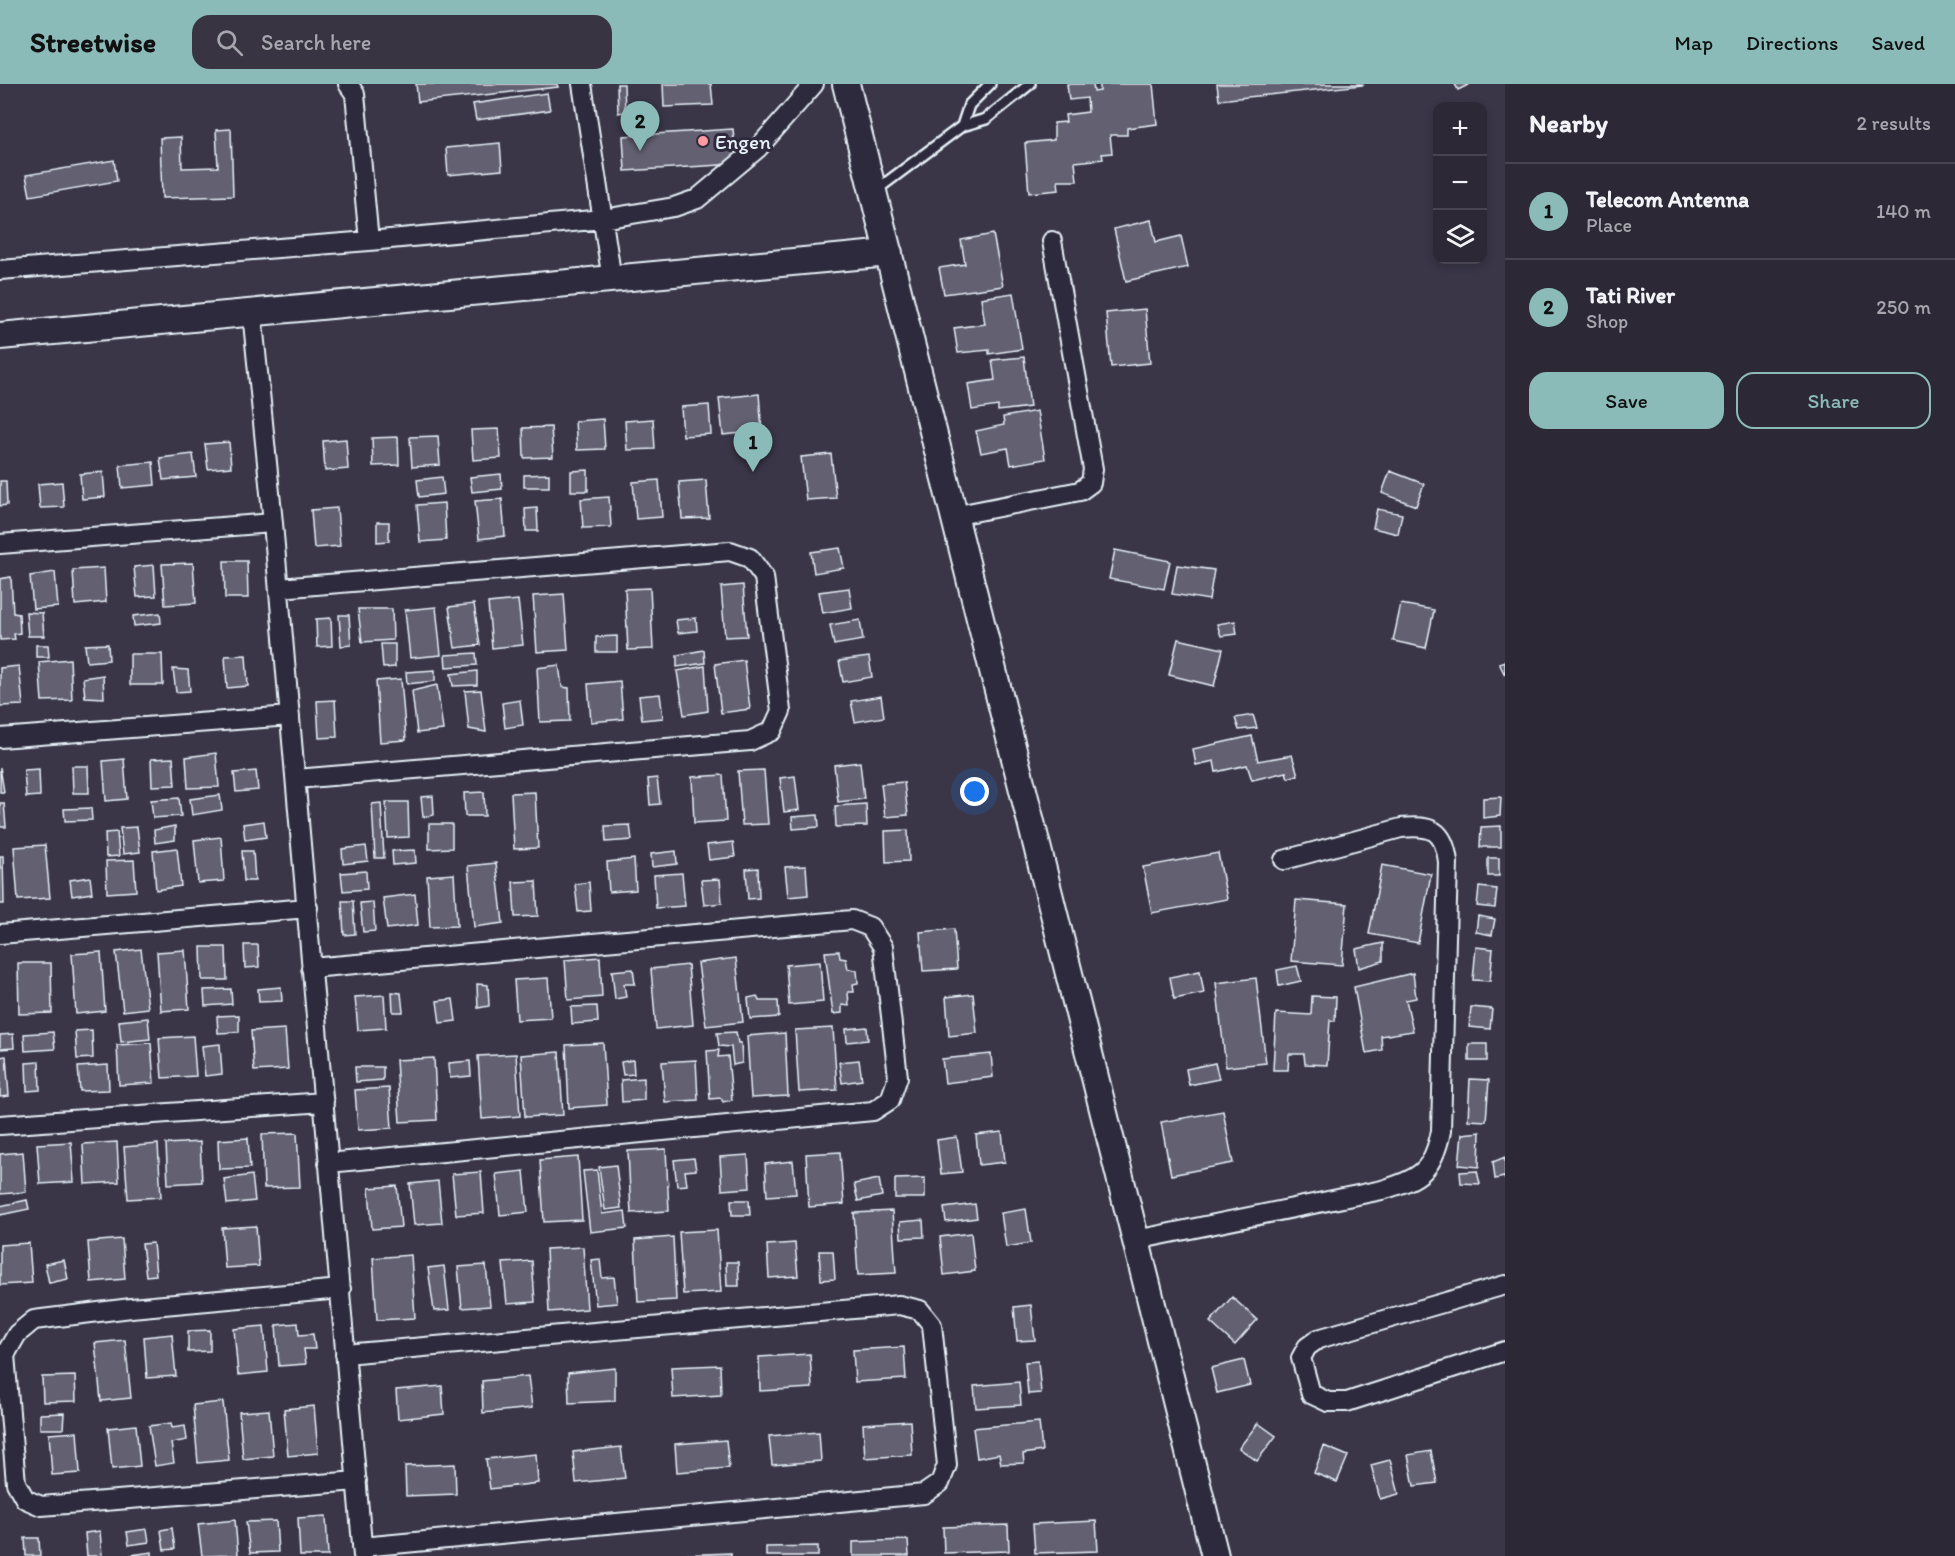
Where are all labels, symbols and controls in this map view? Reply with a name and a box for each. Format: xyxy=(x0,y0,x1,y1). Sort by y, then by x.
search box xyxy=(192,15,612,69)
text: Streetwise xyxy=(30,25,156,59)
icon: search xyxy=(213,26,246,59)
text: Search here xyxy=(261,29,371,56)
text: Map xyxy=(1675,30,1713,55)
text: Directions xyxy=(1746,30,1838,55)
text: Saved xyxy=(1871,30,1925,55)
pin: 2 xyxy=(620,101,660,151)
map controls xyxy=(1433,102,1487,264)
button: + xyxy=(1433,102,1487,156)
text: Nearby xyxy=(1529,107,1608,139)
text: 2 results xyxy=(1857,111,1931,135)
place label: Engen xyxy=(715,129,771,154)
marker: Engen xyxy=(696,134,710,148)
button: − xyxy=(1433,156,1487,210)
text: Telecom Antenna xyxy=(1586,186,1749,213)
text: 1 xyxy=(1544,199,1553,223)
text: 140 m xyxy=(1876,199,1931,223)
button: layers xyxy=(1433,210,1487,264)
text: Place xyxy=(1586,213,1632,237)
text: Tati River xyxy=(1586,282,1675,309)
text: 2 xyxy=(1543,295,1554,319)
text: 250 m xyxy=(1876,295,1931,319)
text: Shop xyxy=(1586,309,1628,333)
button: Save xyxy=(1529,372,1724,429)
button: Share xyxy=(1736,372,1931,429)
pin: 1 xyxy=(734,422,772,472)
your location xyxy=(960,777,989,806)

